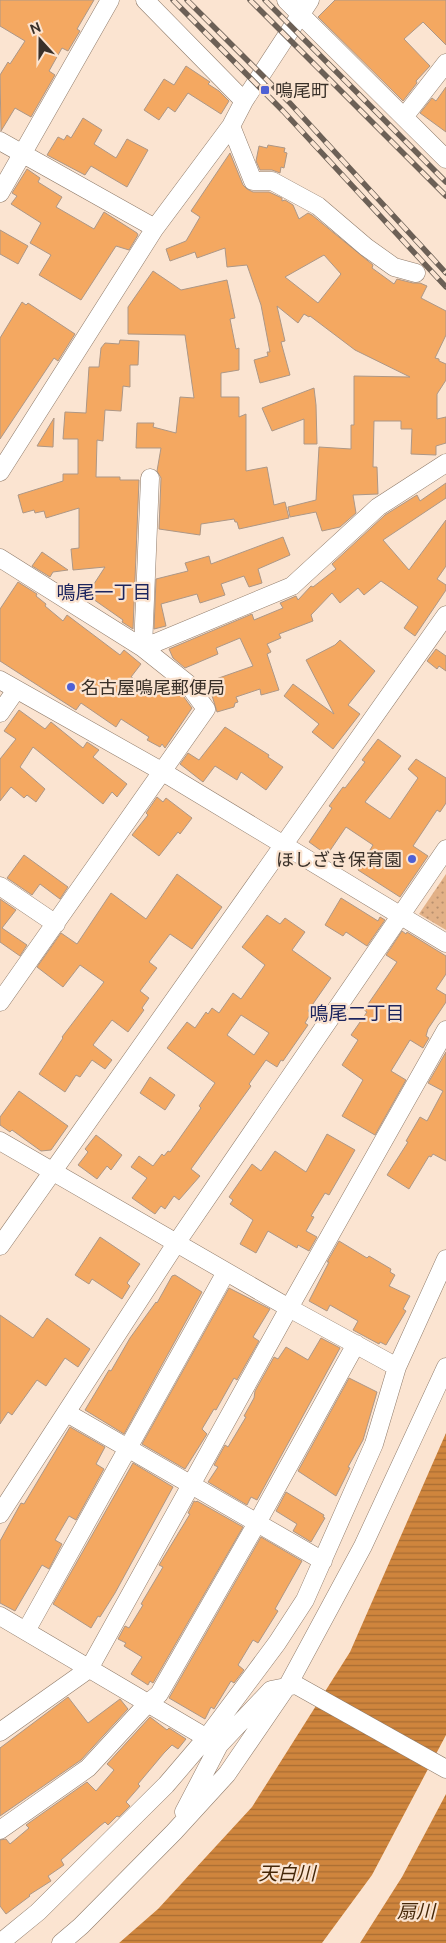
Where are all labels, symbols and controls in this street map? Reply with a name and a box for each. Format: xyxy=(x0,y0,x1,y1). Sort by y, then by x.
north arrow xyxy=(15,15,65,65)
text: N xyxy=(28,19,43,37)
place label: 鳴尾町 xyxy=(275,80,329,100)
marker: 鳴尾町 xyxy=(259,84,271,96)
district label: 鳴尾一丁目 xyxy=(56,581,152,603)
place label: 名古屋鳴尾郵便局 xyxy=(81,677,225,697)
marker: 名古屋鳴尾郵便局 xyxy=(65,681,77,693)
place label: ほしざき保育園 xyxy=(276,849,402,869)
marker: ほしざき保育園 xyxy=(406,853,418,865)
district label: 鳴尾二丁目 xyxy=(309,1002,405,1024)
water label: 天白川 xyxy=(258,1862,317,1884)
water label: 扇川 xyxy=(397,1900,437,1922)

